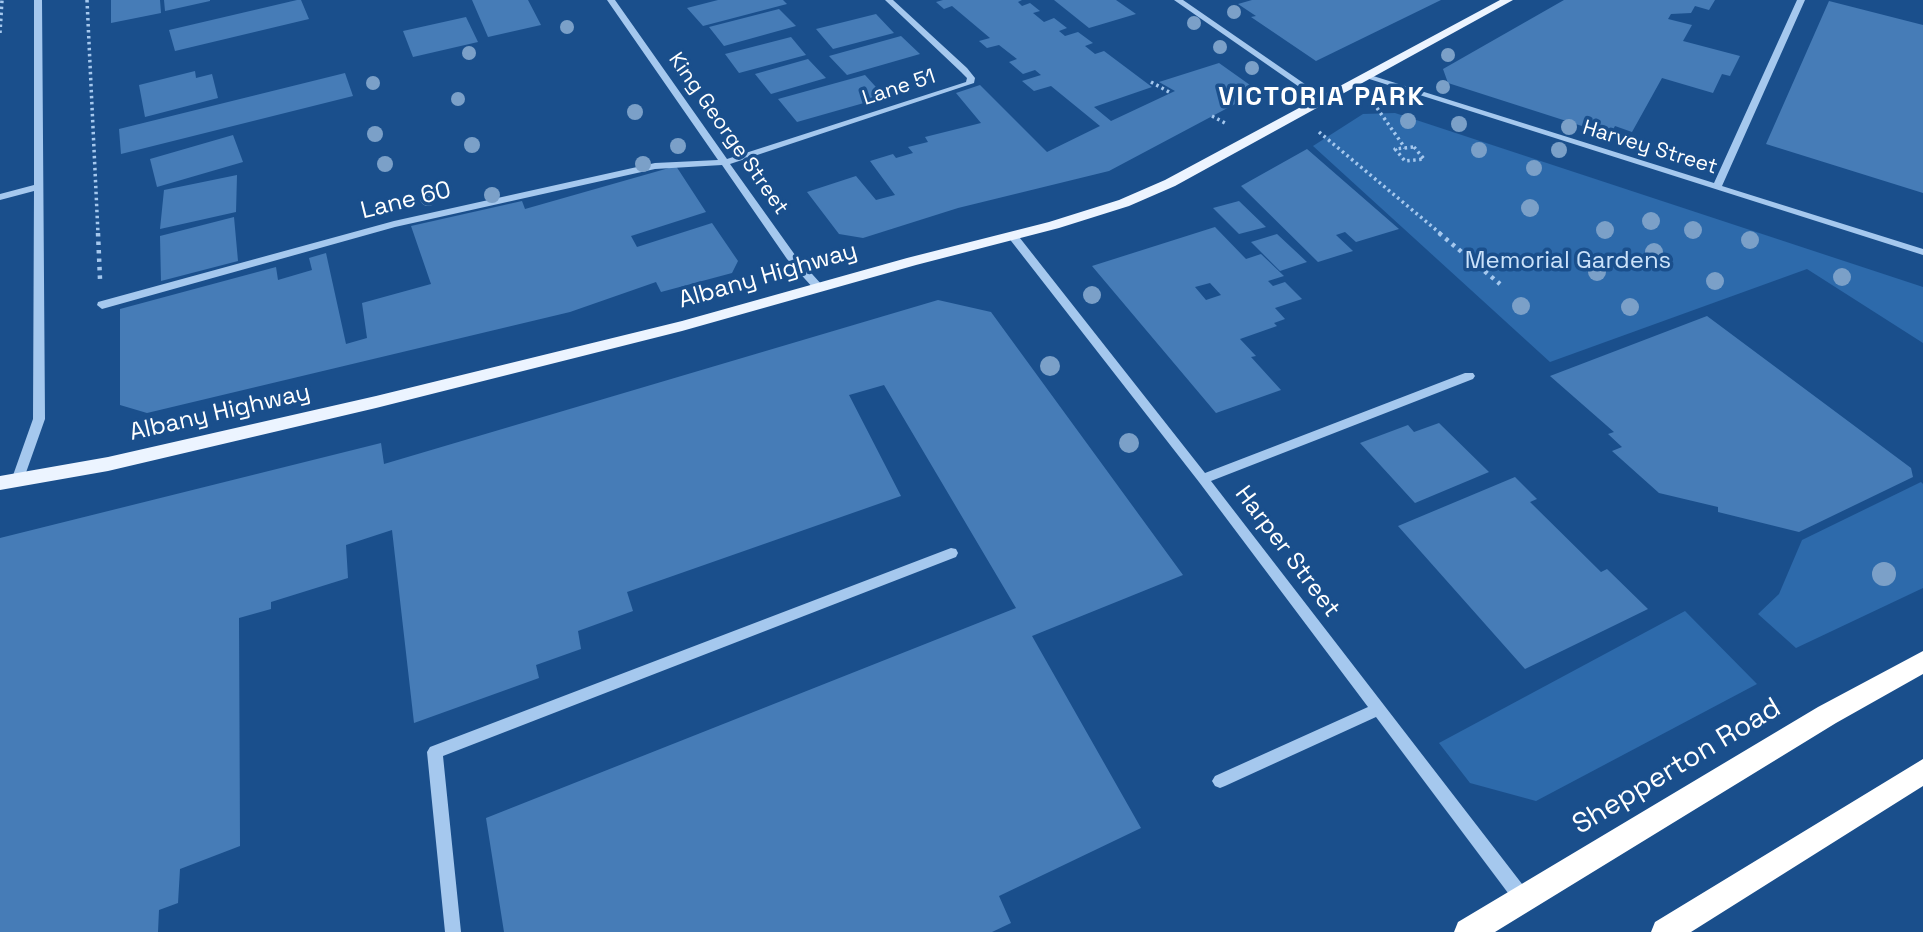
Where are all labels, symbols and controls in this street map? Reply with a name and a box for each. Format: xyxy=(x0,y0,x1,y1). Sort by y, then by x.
street label: King George Street xyxy=(663,48,793,220)
street label: Lane 51 xyxy=(859,64,939,112)
district label: VICTORIA PARK xyxy=(1220,82,1424,114)
street label: Harvey Street xyxy=(1580,116,1720,180)
street label: Lane 60 xyxy=(358,176,454,226)
street label: Albany Highway xyxy=(675,237,861,315)
park label: Memorial Gardens xyxy=(1465,247,1671,275)
street label: Albany Highway xyxy=(127,378,313,448)
street label: Harper Street xyxy=(1228,481,1346,623)
street label: Shepperton Road xyxy=(1567,692,1787,842)

